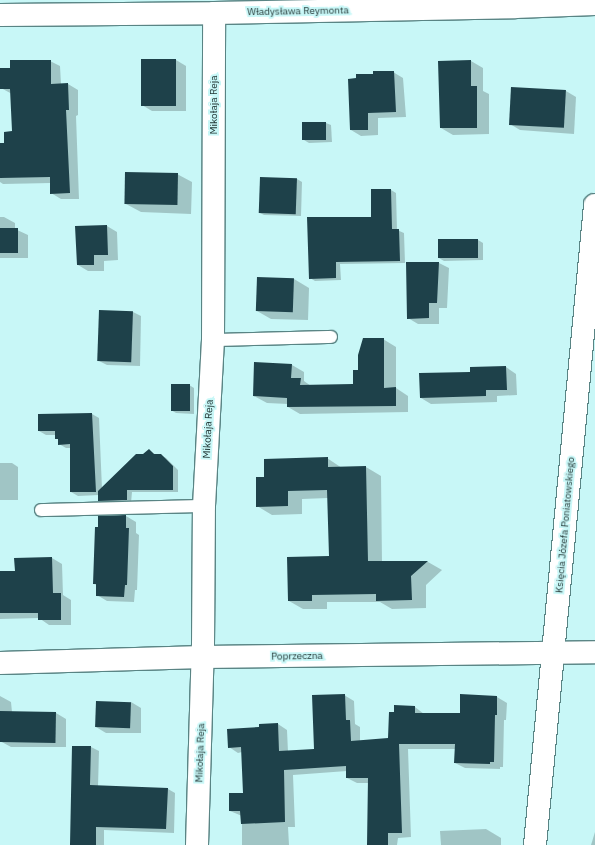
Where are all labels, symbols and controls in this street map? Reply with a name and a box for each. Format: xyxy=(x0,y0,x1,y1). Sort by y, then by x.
street label: Władysława Reymonta xyxy=(247,4,349,18)
street label: Mikołaja Reja xyxy=(208,75,220,135)
street label: Mikołaja Reja xyxy=(200,399,216,459)
street label: Księcia Józefa Poniatowskiego xyxy=(553,456,577,594)
street label: Poprzeczna xyxy=(271,650,323,662)
street label: Mikołaja Reja xyxy=(193,723,207,783)

